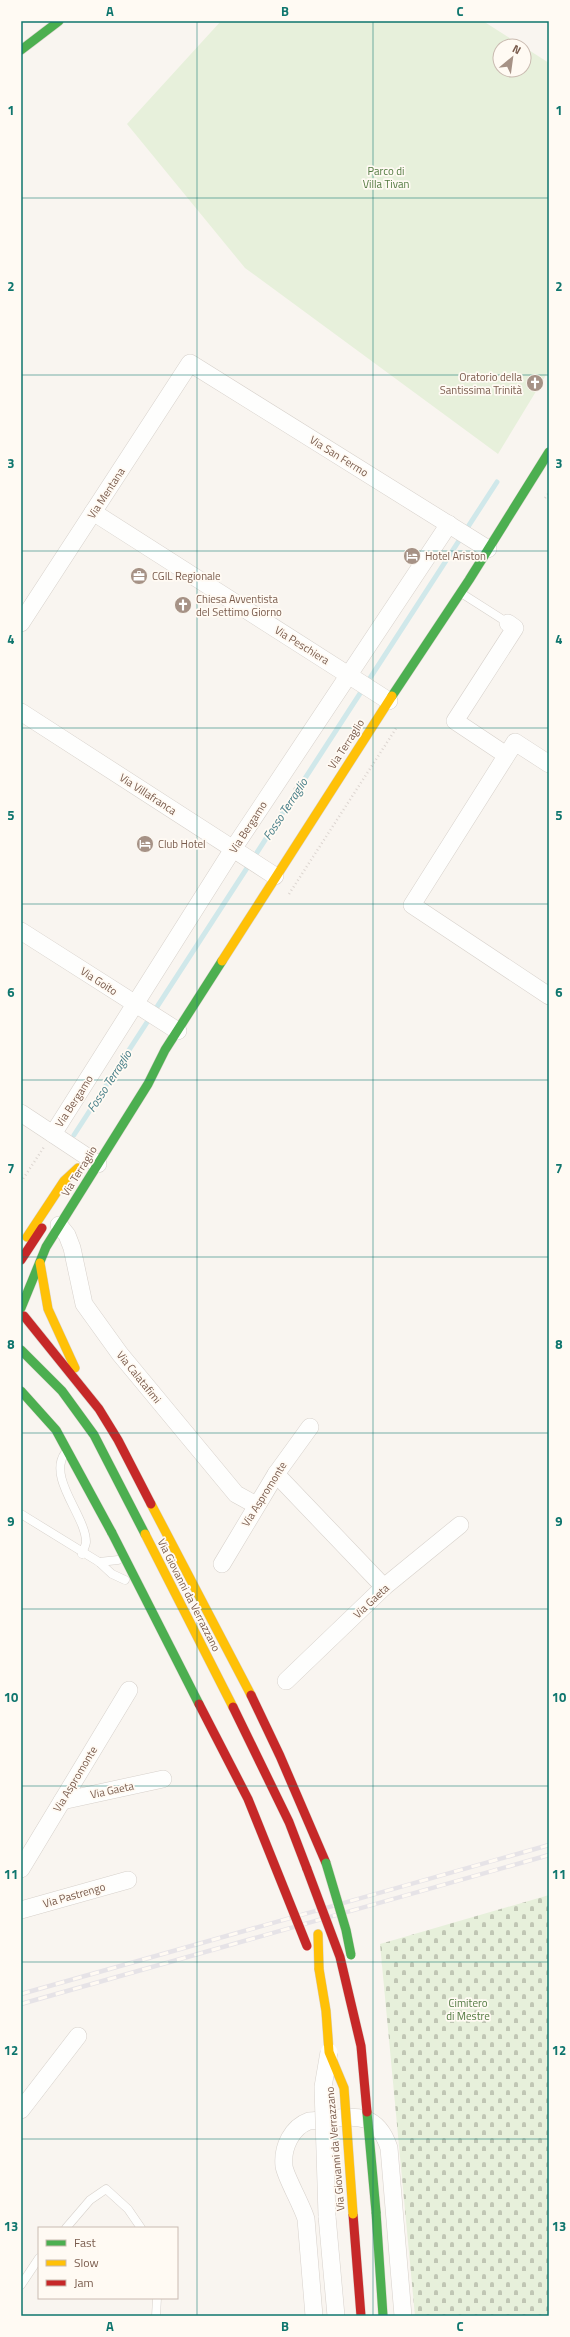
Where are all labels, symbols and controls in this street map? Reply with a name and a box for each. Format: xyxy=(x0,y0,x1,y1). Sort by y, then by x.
text: A xyxy=(106,1,114,21)
text: B xyxy=(281,1,289,21)
text: C xyxy=(456,1,464,21)
north arrow xyxy=(492,38,532,78)
text: N xyxy=(510,40,524,58)
text: 1 xyxy=(7,100,15,120)
text: 1 xyxy=(555,100,563,120)
park label: Parco di Villa Tivan xyxy=(363,163,409,192)
text: 2 xyxy=(7,276,15,296)
text: 2 xyxy=(555,276,563,296)
place label: Oratorio della Santissima Trinità xyxy=(440,369,522,398)
church icon: Oratorio della Santissima Trinità xyxy=(525,373,545,393)
street label: Via San Fermo xyxy=(307,432,372,481)
text: 3 xyxy=(7,453,15,473)
text: 3 xyxy=(555,453,563,473)
street label: Via Mentana xyxy=(83,464,129,522)
hotel icon: Hotel Ariston xyxy=(402,546,422,566)
place label: Hotel Ariston xyxy=(425,548,486,564)
office icon: CGIL Regionale xyxy=(129,566,149,586)
place label: CGIL Regionale xyxy=(152,568,221,584)
place label: Chiesa Avventista del Settimo Giorno xyxy=(196,591,282,620)
church icon: Chiesa Avventista del Settimo Giorno xyxy=(173,595,193,615)
street label: Via Peschiera xyxy=(272,622,333,668)
text: 4 xyxy=(7,629,15,649)
text: 4 xyxy=(555,629,563,649)
street label: Via Terraglio xyxy=(324,716,368,772)
street label: Via Villafranca xyxy=(116,770,180,819)
water label: Fosso Terraglio xyxy=(258,773,313,844)
street label: Via Bergamo xyxy=(225,798,271,856)
text: 5 xyxy=(7,805,15,825)
text: 5 xyxy=(555,805,563,825)
hotel icon: Club Hotel xyxy=(135,834,155,854)
place label: Club Hotel xyxy=(158,836,206,852)
street label: Via Goito xyxy=(77,963,121,999)
text: 6 xyxy=(7,982,15,1002)
text: 6 xyxy=(555,982,563,1002)
water label: Fosso Terraglio xyxy=(82,1045,137,1116)
street label: Via Bergamo xyxy=(51,1072,97,1130)
street label: Via Terraglio xyxy=(57,1143,101,1199)
text: 7 xyxy=(7,1158,15,1178)
text: 7 xyxy=(555,1158,563,1178)
text: 8 xyxy=(7,1334,15,1354)
text: 8 xyxy=(555,1334,563,1354)
street label: Via Calatafimi xyxy=(113,1347,165,1407)
street label: Via Aspromonte xyxy=(238,1458,291,1530)
text: 9 xyxy=(7,1511,15,1531)
text: 9 xyxy=(555,1511,563,1531)
street label: Via Giovanni da Verrazzano xyxy=(154,1536,225,1654)
street label: Via Gaeta xyxy=(349,1580,393,1622)
text: 10 xyxy=(4,1687,18,1707)
text: 10 xyxy=(552,1687,566,1707)
street label: Via Aspromonte xyxy=(49,1743,101,1815)
street label: Via Gaeta xyxy=(89,1778,136,1802)
text: 11 xyxy=(4,1864,18,1884)
text: 11 xyxy=(552,1864,566,1884)
street label: Via Pastrengo xyxy=(41,1878,107,1912)
park label: Cimitero di Mestre xyxy=(446,1995,490,2024)
text: 12 xyxy=(4,2040,18,2060)
text: 12 xyxy=(552,2040,566,2060)
street label: Via Giovanni da Verrazzano xyxy=(322,2086,348,2212)
text: 13 xyxy=(4,2216,18,2236)
text: 13 xyxy=(552,2216,566,2236)
legend xyxy=(38,2227,178,2299)
text: Fast xyxy=(74,2233,97,2252)
text: Slow xyxy=(74,2253,99,2272)
text: Jam xyxy=(74,2273,94,2292)
text: A xyxy=(106,2316,114,2336)
text: B xyxy=(281,2316,289,2336)
text: C xyxy=(456,2316,464,2336)

